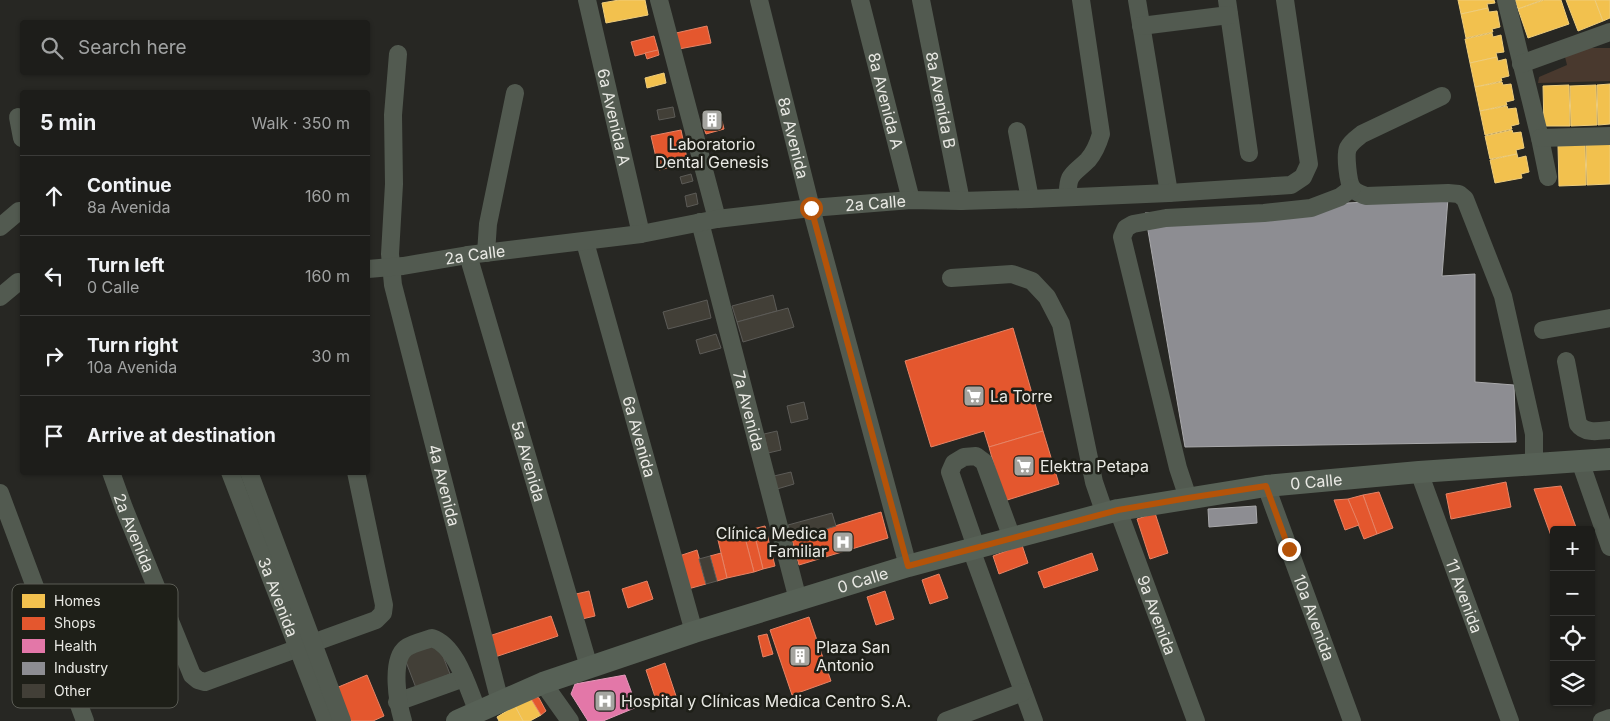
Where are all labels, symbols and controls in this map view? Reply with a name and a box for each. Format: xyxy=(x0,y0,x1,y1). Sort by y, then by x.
search box xyxy=(20,20,370,75)
icon: search xyxy=(38,34,66,62)
text: Search here xyxy=(78,36,187,59)
street label: 8a Avenida A xyxy=(864,50,908,151)
street label: 8a Avenida B xyxy=(921,50,960,150)
street label: 6a Avenida A xyxy=(593,66,635,167)
street label: 8a Avenida xyxy=(774,95,813,181)
building icon: Laboratorio Dental Genesis xyxy=(700,108,724,132)
text: 5 min xyxy=(40,110,96,135)
text: Walk · 350 m xyxy=(252,113,350,133)
place label: Laboratorio Dental Genesis xyxy=(655,134,769,172)
text: Continue xyxy=(87,174,172,197)
icon: ahead xyxy=(40,182,68,210)
text: 160 m xyxy=(305,186,350,206)
street label: 2a Calle xyxy=(844,190,907,215)
text: 8a Avenida xyxy=(87,197,170,217)
route start xyxy=(800,197,823,220)
street label: 2a Calle xyxy=(443,241,506,269)
text: Turn left xyxy=(87,254,165,277)
icon: left xyxy=(40,262,68,290)
text: 160 m xyxy=(305,266,350,286)
text: 0 Calle xyxy=(87,277,139,297)
text: Turn right xyxy=(87,334,178,357)
icon: right xyxy=(40,342,68,370)
text: 30 m xyxy=(312,346,350,366)
text: 10a Avenida xyxy=(87,357,177,377)
street label: 7a Avenida xyxy=(729,369,769,453)
supermarket icon: La Torre xyxy=(962,384,986,408)
place label: La Torre xyxy=(990,386,1053,406)
street label: 6a Avenida xyxy=(619,394,660,479)
street label: 5a Avenida xyxy=(507,419,550,504)
icon: arrive xyxy=(40,422,68,450)
text: Arrive at destination xyxy=(87,424,276,447)
street label: 4a Avenida xyxy=(424,442,464,528)
supermarket icon: Elektra Petapa xyxy=(1012,454,1036,478)
place label: Elektra Petapa xyxy=(1040,456,1149,476)
street label: 0 Calle xyxy=(1289,469,1343,494)
street label: 2a Avenida xyxy=(110,491,159,575)
place label: Clínica Medica Familiar xyxy=(716,523,827,561)
map controls xyxy=(1550,526,1595,706)
button: + xyxy=(1550,526,1595,571)
hospital icon: Clínica Medica Familiar xyxy=(831,530,855,554)
route end xyxy=(1278,538,1301,561)
street label: 3a Avenida xyxy=(254,554,303,640)
street label: 11 Avenida xyxy=(1442,556,1487,636)
street label: 0 Calle xyxy=(835,563,891,597)
button: − xyxy=(1550,571,1595,616)
street label: 9a Avenida xyxy=(1133,572,1181,658)
street label: 10a Avenida xyxy=(1289,572,1339,663)
legend xyxy=(12,584,178,708)
text: Homes xyxy=(54,592,101,609)
text: Shops xyxy=(54,614,96,631)
button: locate xyxy=(1550,616,1595,661)
text: Health xyxy=(54,637,97,654)
place label: Plaza San Antonio xyxy=(816,637,890,675)
building icon: Plaza San Antonio xyxy=(788,644,812,668)
text: Industry xyxy=(54,659,108,676)
button: layers xyxy=(1550,661,1595,706)
text: Other xyxy=(54,682,91,699)
hospital icon: Hospital y Clínicas Medica Centro S.A. xyxy=(593,689,617,713)
place label: Hospital y Clínicas Medica Centro S.A. xyxy=(621,691,911,711)

